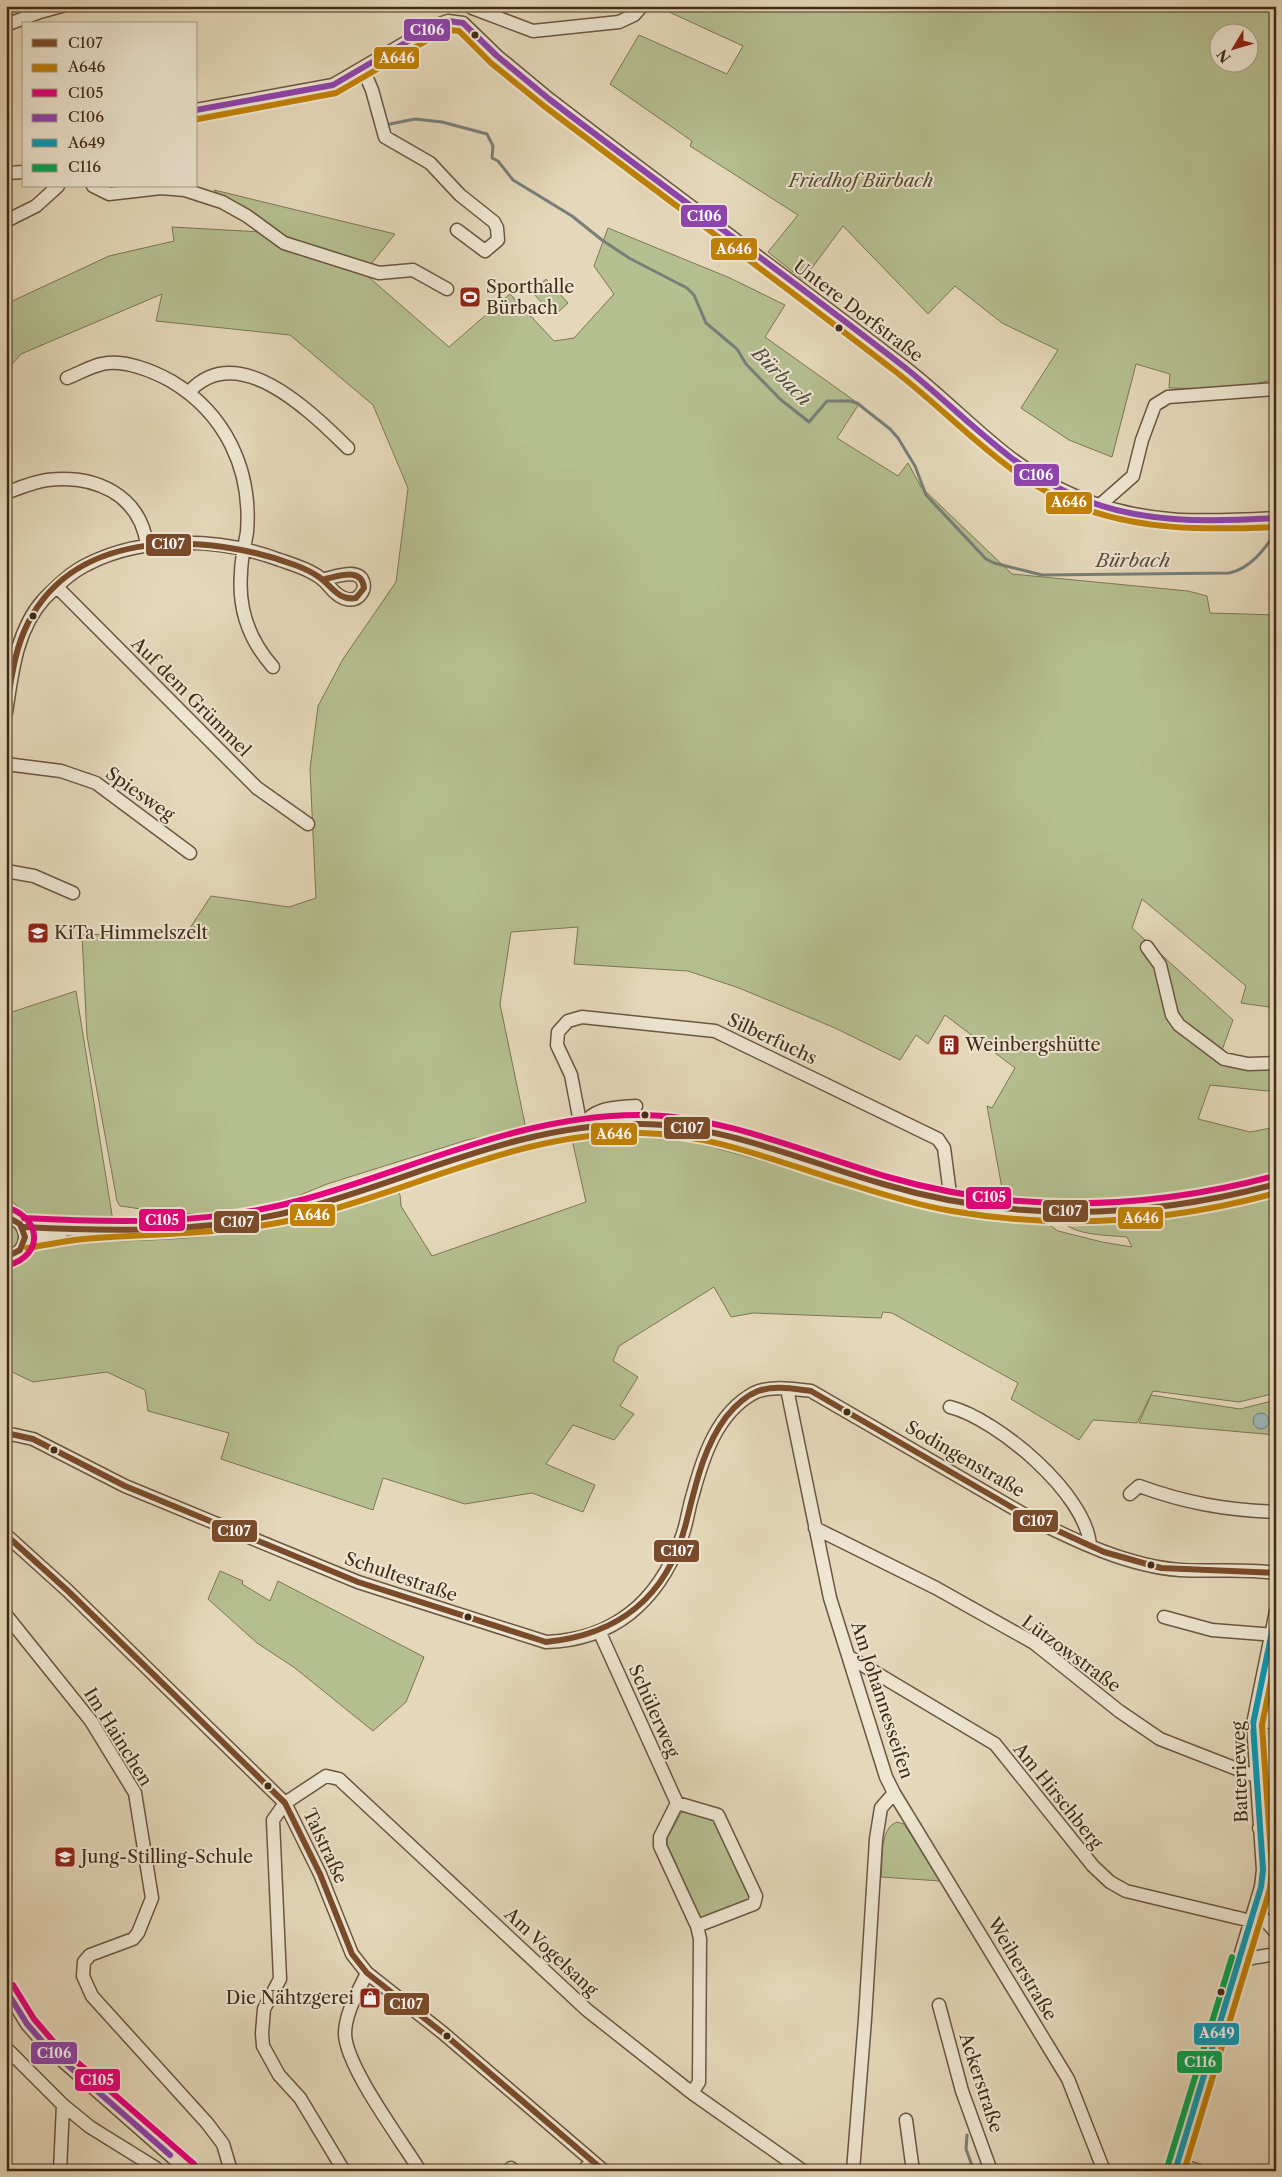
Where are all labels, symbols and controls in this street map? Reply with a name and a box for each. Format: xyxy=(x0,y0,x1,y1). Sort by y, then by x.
line badge: C106 xyxy=(403,18,451,42)
text: C106 xyxy=(410,21,444,39)
legend xyxy=(22,22,198,188)
north arrow xyxy=(1210,22,1260,72)
unlabelled marker xyxy=(470,30,480,40)
text: C107 xyxy=(68,33,103,52)
line badge: A646 xyxy=(373,46,420,70)
text: N xyxy=(1213,46,1235,66)
text: A646 xyxy=(378,49,415,67)
text: A646 xyxy=(67,57,106,76)
text: C105 xyxy=(68,83,104,102)
text: C106 xyxy=(68,107,104,126)
text: A649 xyxy=(67,133,105,152)
text: C116 xyxy=(68,157,101,176)
park label: Friedhof Bürbach xyxy=(787,170,933,192)
line badge: C106 xyxy=(680,204,728,228)
text: C106 xyxy=(687,207,721,225)
line badge: A646 xyxy=(710,237,758,261)
text: A646 xyxy=(715,240,752,258)
street label: Untere Dorfstraße xyxy=(789,255,927,367)
place label: Sporthalle Bürbach xyxy=(486,276,574,319)
sports icon: Sporthalle Bürbach xyxy=(458,285,482,309)
unlabelled marker xyxy=(834,323,844,333)
water label: Bürbach xyxy=(746,340,816,411)
line badge: C106 xyxy=(1013,463,1060,487)
text: C106 xyxy=(1019,466,1053,484)
line badge: A646 xyxy=(1045,491,1093,515)
text: A646 xyxy=(1050,493,1087,511)
line badge: C107 xyxy=(145,533,192,557)
text: C107 xyxy=(151,535,186,553)
water label: Bürbach xyxy=(1094,549,1170,572)
unlabelled marker xyxy=(28,611,38,621)
street label: Auf dem Grümmel xyxy=(126,632,255,761)
street label: Spiesweg xyxy=(101,762,179,826)
school or university icon: KiTa Himmelszelt xyxy=(26,921,50,945)
place label: KiTa Himmelszelt xyxy=(54,922,209,944)
street label: Silberfuchs xyxy=(724,1009,820,1069)
building icon: Weinbergshütte xyxy=(937,1033,961,1057)
place label: Weinbergshütte xyxy=(964,1034,1101,1056)
unlabelled marker xyxy=(640,1110,650,1120)
line badge: C107 xyxy=(663,1116,711,1140)
text: C107 xyxy=(670,1119,705,1137)
line badge: A646 xyxy=(590,1122,638,1146)
text: A646 xyxy=(595,1125,632,1143)
line badge: C105 xyxy=(965,1186,1012,1210)
text: C105 xyxy=(972,1188,1006,1206)
line badge: C107 xyxy=(1042,1199,1089,1223)
text: C107 xyxy=(1048,1202,1083,1220)
line badge: A646 xyxy=(289,1203,336,1227)
text: A646 xyxy=(293,1206,330,1224)
line badge: A646 xyxy=(1117,1206,1164,1230)
line badge: C105 xyxy=(138,1208,186,1232)
text: A646 xyxy=(1122,1209,1159,1227)
line badge: C107 xyxy=(213,1210,260,1234)
text: C105 xyxy=(145,1211,179,1229)
text: C107 xyxy=(220,1213,255,1231)
unlabelled marker xyxy=(842,1407,852,1417)
street label: Sodingenstraße xyxy=(901,1416,1029,1502)
unlabelled marker xyxy=(49,1445,59,1455)
line badge: C107 xyxy=(1012,1509,1059,1533)
text: C107 xyxy=(1019,1512,1054,1530)
line badge: C107 xyxy=(211,1519,258,1543)
text: C107 xyxy=(217,1522,252,1540)
line badge: C107 xyxy=(653,1539,700,1563)
text: C107 xyxy=(660,1542,695,1560)
street label: Schultestraße xyxy=(342,1547,460,1607)
unlabelled marker xyxy=(1146,1560,1156,1570)
street label: Lützowstraße xyxy=(1017,1611,1125,1697)
unlabelled marker xyxy=(463,1612,473,1622)
street label: Am Johannesseifen xyxy=(846,1618,918,1782)
street label: Schülerweg xyxy=(624,1661,684,1761)
street label: Im Hainchen xyxy=(79,1684,157,1790)
street label: Batterieweg xyxy=(1227,1720,1253,1823)
street label: Am Hirschberg xyxy=(1008,1738,1108,1854)
unlabelled marker xyxy=(263,1781,273,1791)
street label: Talstraße xyxy=(298,1805,352,1887)
school or university icon: Jung-Stilling-Schule xyxy=(53,1845,77,1869)
place label: Jung-Stilling-Schule xyxy=(78,1846,253,1868)
street label: Am Vogelsang xyxy=(499,1902,603,2001)
street label: Weiherstraße xyxy=(982,1913,1061,2025)
shop icon: Die Nähtzgerei xyxy=(358,1986,382,2010)
place label: Die Nähtzgerei xyxy=(226,1987,355,2009)
unlabelled marker xyxy=(1216,1987,1226,1997)
line badge: C107 xyxy=(383,1992,430,2016)
text: C107 xyxy=(389,1995,424,2013)
line badge: A649 xyxy=(1193,2022,1240,2046)
text: A649 xyxy=(1198,2024,1235,2042)
street label: Ackerstraße xyxy=(954,2029,1007,2136)
unlabelled marker xyxy=(442,2031,452,2041)
line badge: C106 xyxy=(30,2041,78,2065)
text: C106 xyxy=(37,2044,71,2062)
line badge: C116 xyxy=(1176,2050,1223,2074)
text: C116 xyxy=(1184,2053,1216,2071)
line badge: C105 xyxy=(74,2068,121,2092)
text: C105 xyxy=(80,2071,114,2089)

